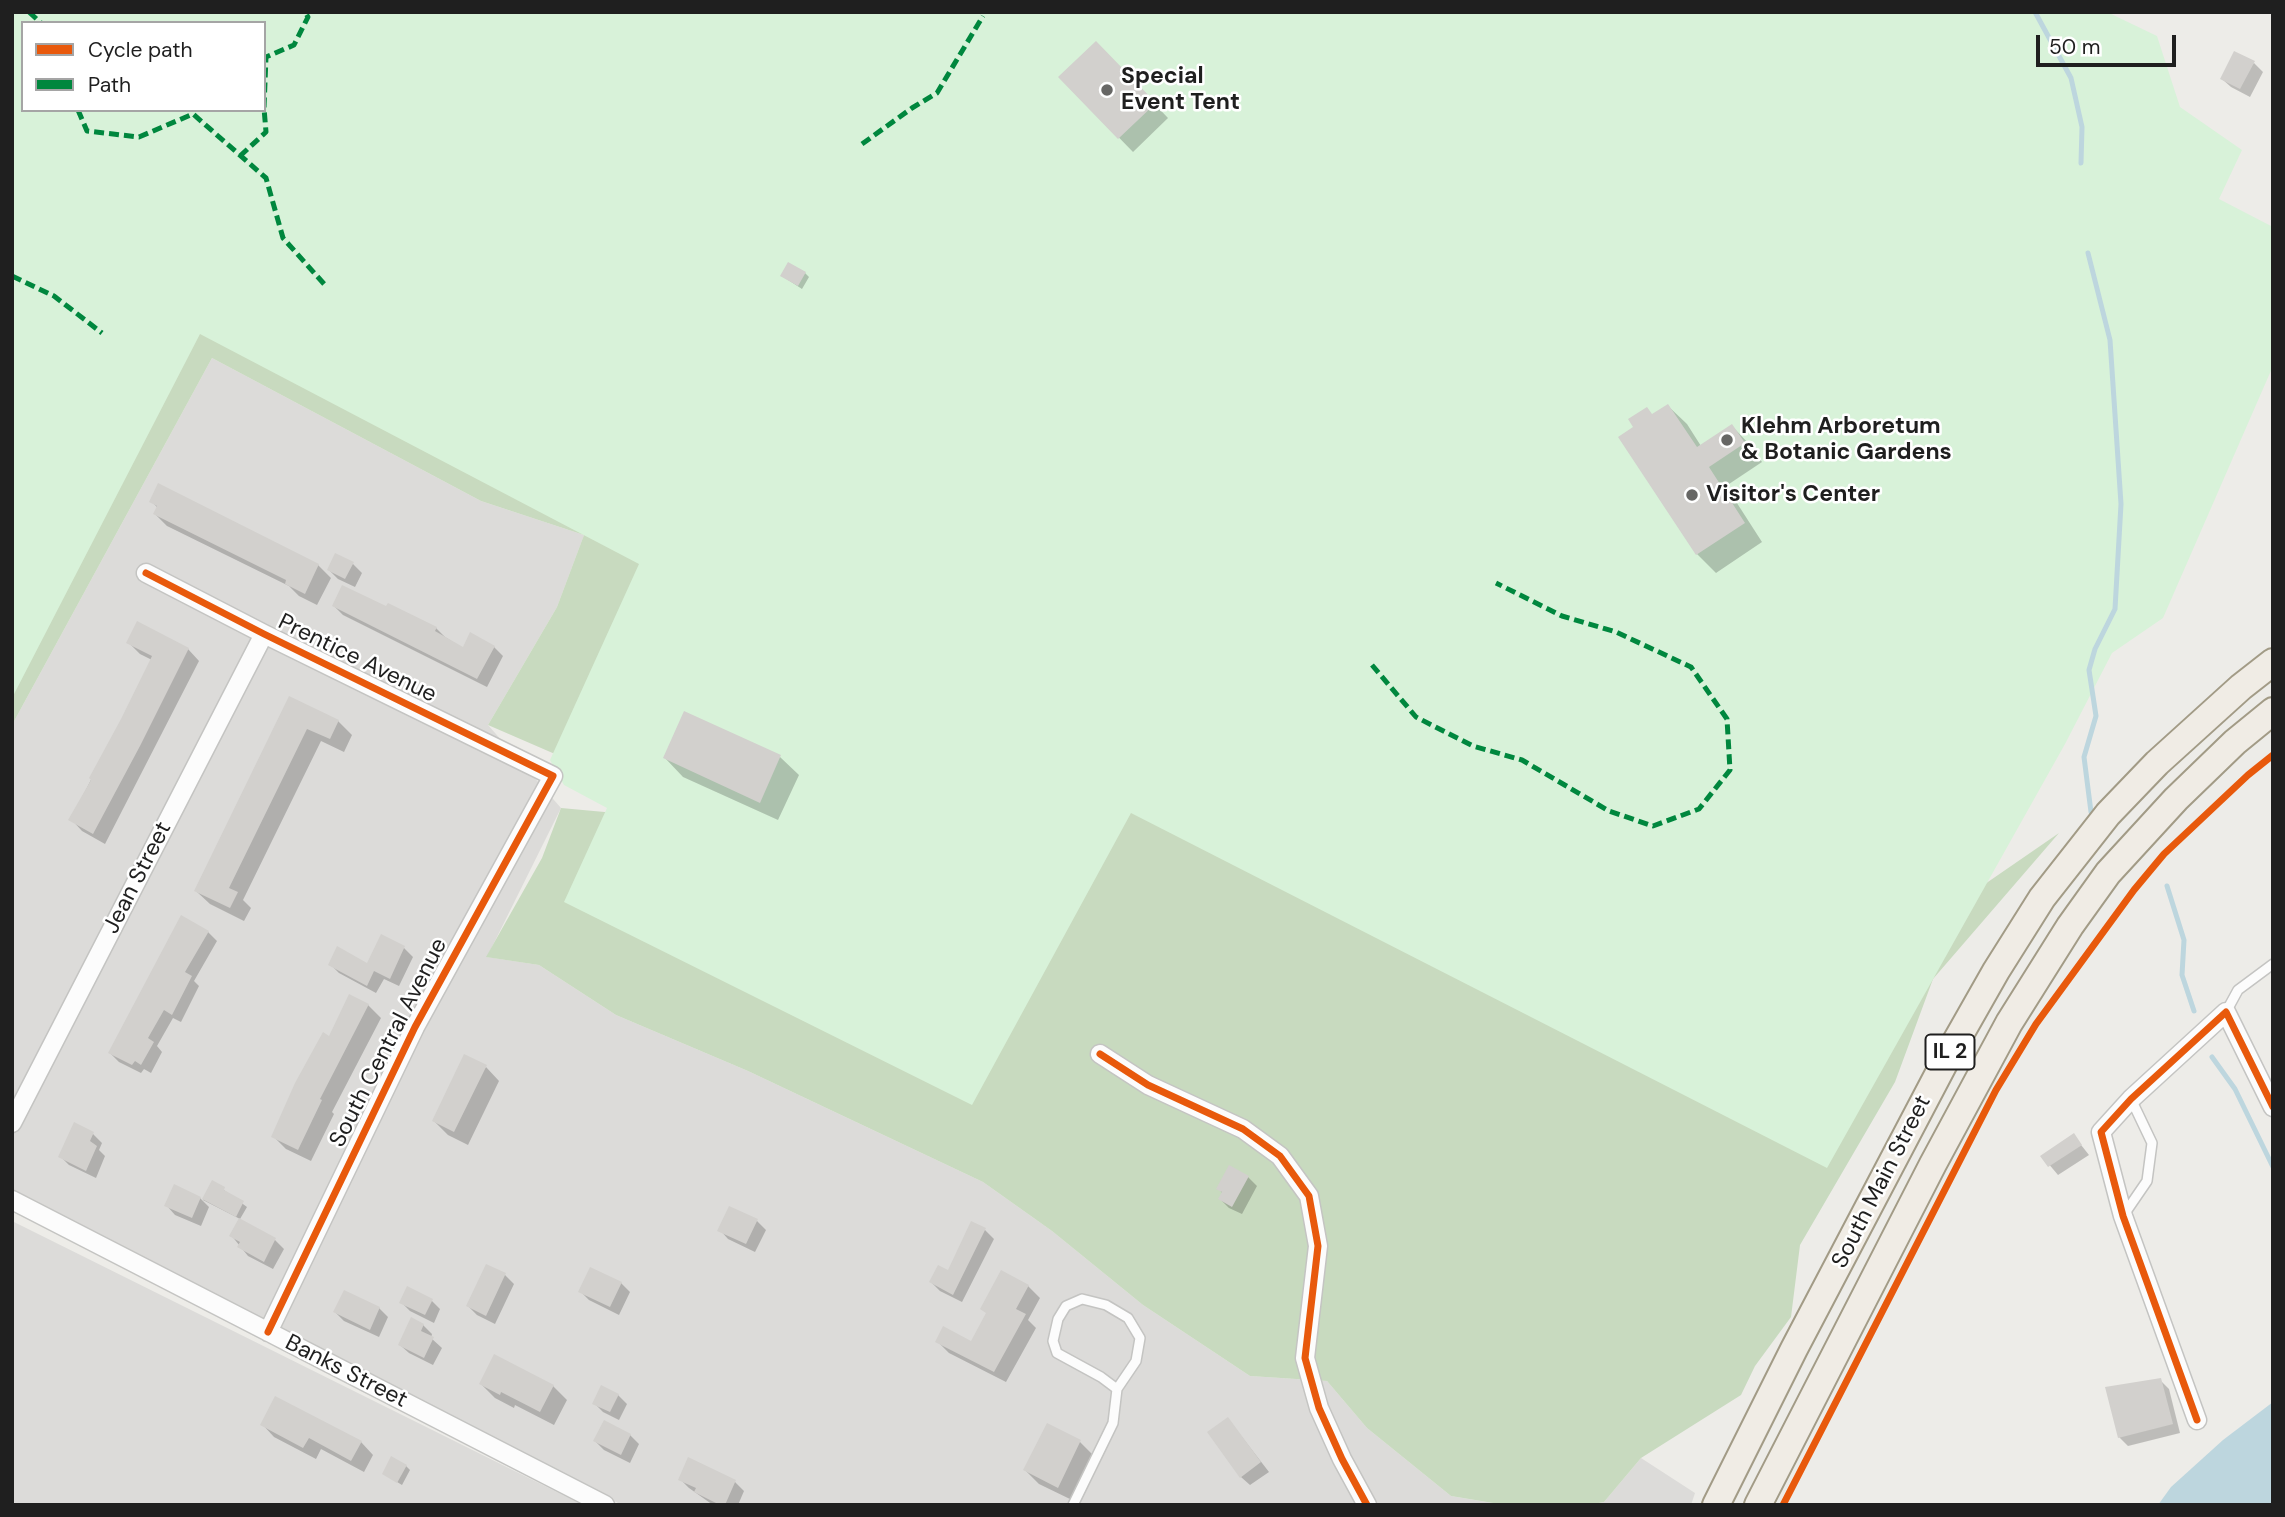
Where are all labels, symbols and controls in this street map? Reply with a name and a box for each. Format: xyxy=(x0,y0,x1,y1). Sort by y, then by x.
legend xyxy=(21,21,266,112)
scale bar xyxy=(2040,21,2180,65)
text: 50 m xyxy=(2049,33,2100,61)
text: Cycle path xyxy=(88,36,193,64)
place label: Special Event Tent xyxy=(1121,63,1240,117)
text: Path xyxy=(88,71,131,99)
marker: Special Event Tent xyxy=(1099,82,1115,98)
place label: Klehm Arboretum & Botanic Gardens xyxy=(1741,413,1952,467)
marker: Klehm Arboretum & Botanic Gardens xyxy=(1719,432,1735,448)
place label: Visitor's Center xyxy=(1706,481,1880,509)
marker: Visitor's Center xyxy=(1684,487,1700,503)
street label: Prentice Avenue xyxy=(273,609,441,709)
street label: Jean Street xyxy=(98,818,178,938)
street label: South Central Avenue xyxy=(324,934,454,1152)
road number: IL 2 xyxy=(1926,1034,1974,1070)
street label: South Main Street xyxy=(1826,1091,1938,1273)
street label: Banks Street xyxy=(280,1329,412,1415)

